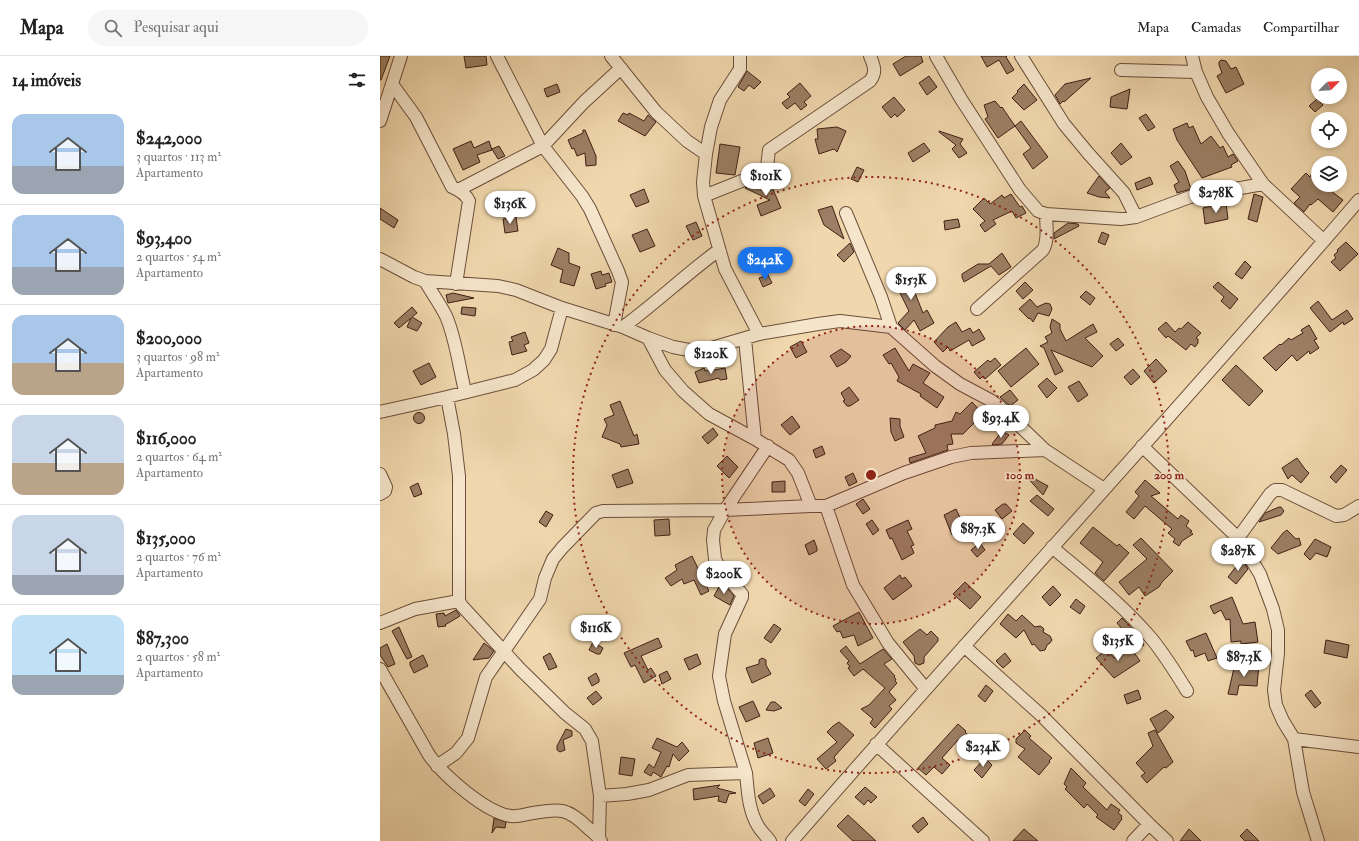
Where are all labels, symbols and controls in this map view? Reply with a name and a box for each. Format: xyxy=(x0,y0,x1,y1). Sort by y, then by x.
search box xyxy=(88,10,368,46)
text: Mapa xyxy=(20,16,64,40)
icon: search xyxy=(102,17,124,39)
text: Pesquisar aqui xyxy=(134,18,219,37)
text: Mapa xyxy=(1137,19,1169,36)
text: Camadas xyxy=(1191,19,1241,36)
text: Compartilhar xyxy=(1263,19,1339,36)
north arrow xyxy=(1311,68,1347,104)
map controls xyxy=(1311,68,1347,192)
icon: filters xyxy=(346,69,368,91)
text: 14 imóveis xyxy=(12,70,81,91)
button: locate xyxy=(1311,112,1347,148)
text: $242,000 xyxy=(136,128,202,149)
icon: home xyxy=(44,130,92,178)
text: 3 quartos · 113 m² xyxy=(136,149,221,165)
button: layers xyxy=(1311,156,1347,192)
pin: $101K xyxy=(738,163,794,197)
text: Apartamento xyxy=(136,165,203,181)
text: $101K xyxy=(750,168,782,184)
pin: $278K xyxy=(1188,180,1244,214)
text: $278K xyxy=(1198,185,1234,201)
pin: $136K xyxy=(482,191,538,225)
text: $136K xyxy=(494,196,526,212)
text: $93,400 xyxy=(136,228,192,249)
icon: home xyxy=(44,231,92,279)
pin: $242K xyxy=(737,247,793,281)
text: 2 quartos · 54 m² xyxy=(136,249,221,265)
text: $242K xyxy=(747,252,783,268)
text: Apartamento xyxy=(136,265,203,281)
pin: $153K xyxy=(883,267,939,301)
text: $153K xyxy=(895,272,927,288)
text: $200,000 xyxy=(136,328,202,349)
icon: home xyxy=(44,331,92,379)
pin: $120K xyxy=(683,341,739,375)
text: $120K xyxy=(694,346,728,362)
text: 3 quartos · 98 m² xyxy=(136,349,220,365)
text: Apartamento xyxy=(136,365,203,381)
pin: $93.4K xyxy=(968,405,1034,439)
text: $93.4K xyxy=(982,410,1020,426)
text: $116,000 xyxy=(136,428,196,449)
icon: home xyxy=(44,431,92,479)
text: 2 quartos · 64 m² xyxy=(136,449,222,465)
text: Apartamento xyxy=(136,465,203,481)
centre of rings xyxy=(864,468,878,482)
text: 100 m xyxy=(1006,468,1035,483)
text: 200 m xyxy=(1154,468,1185,483)
pin: $87.3K xyxy=(945,516,1011,550)
text: $87.3K xyxy=(960,521,996,537)
text: $135,000 xyxy=(136,528,196,549)
icon: home xyxy=(44,531,92,579)
pin: $287K xyxy=(1210,538,1266,572)
text: $287K xyxy=(1220,543,1256,559)
text: 2 quartos · 76 m² xyxy=(136,549,221,565)
pin: $200K xyxy=(696,561,752,595)
text: Apartamento xyxy=(136,565,203,581)
text: $200K xyxy=(706,566,742,582)
pin: $116K xyxy=(568,615,624,649)
text: $116K xyxy=(580,620,612,636)
text: $87,300 xyxy=(136,628,189,649)
pin: $135K xyxy=(1090,628,1146,662)
icon: home xyxy=(44,631,92,679)
text: $135K xyxy=(1102,633,1134,649)
pin: $87.3K xyxy=(1211,644,1277,678)
text: 2 quartos · 58 m² xyxy=(136,649,220,665)
text: $87.3K xyxy=(1226,649,1262,665)
text: Apartamento xyxy=(136,665,203,681)
pin: $234K xyxy=(955,734,1011,768)
text: $234K xyxy=(966,739,1001,755)

